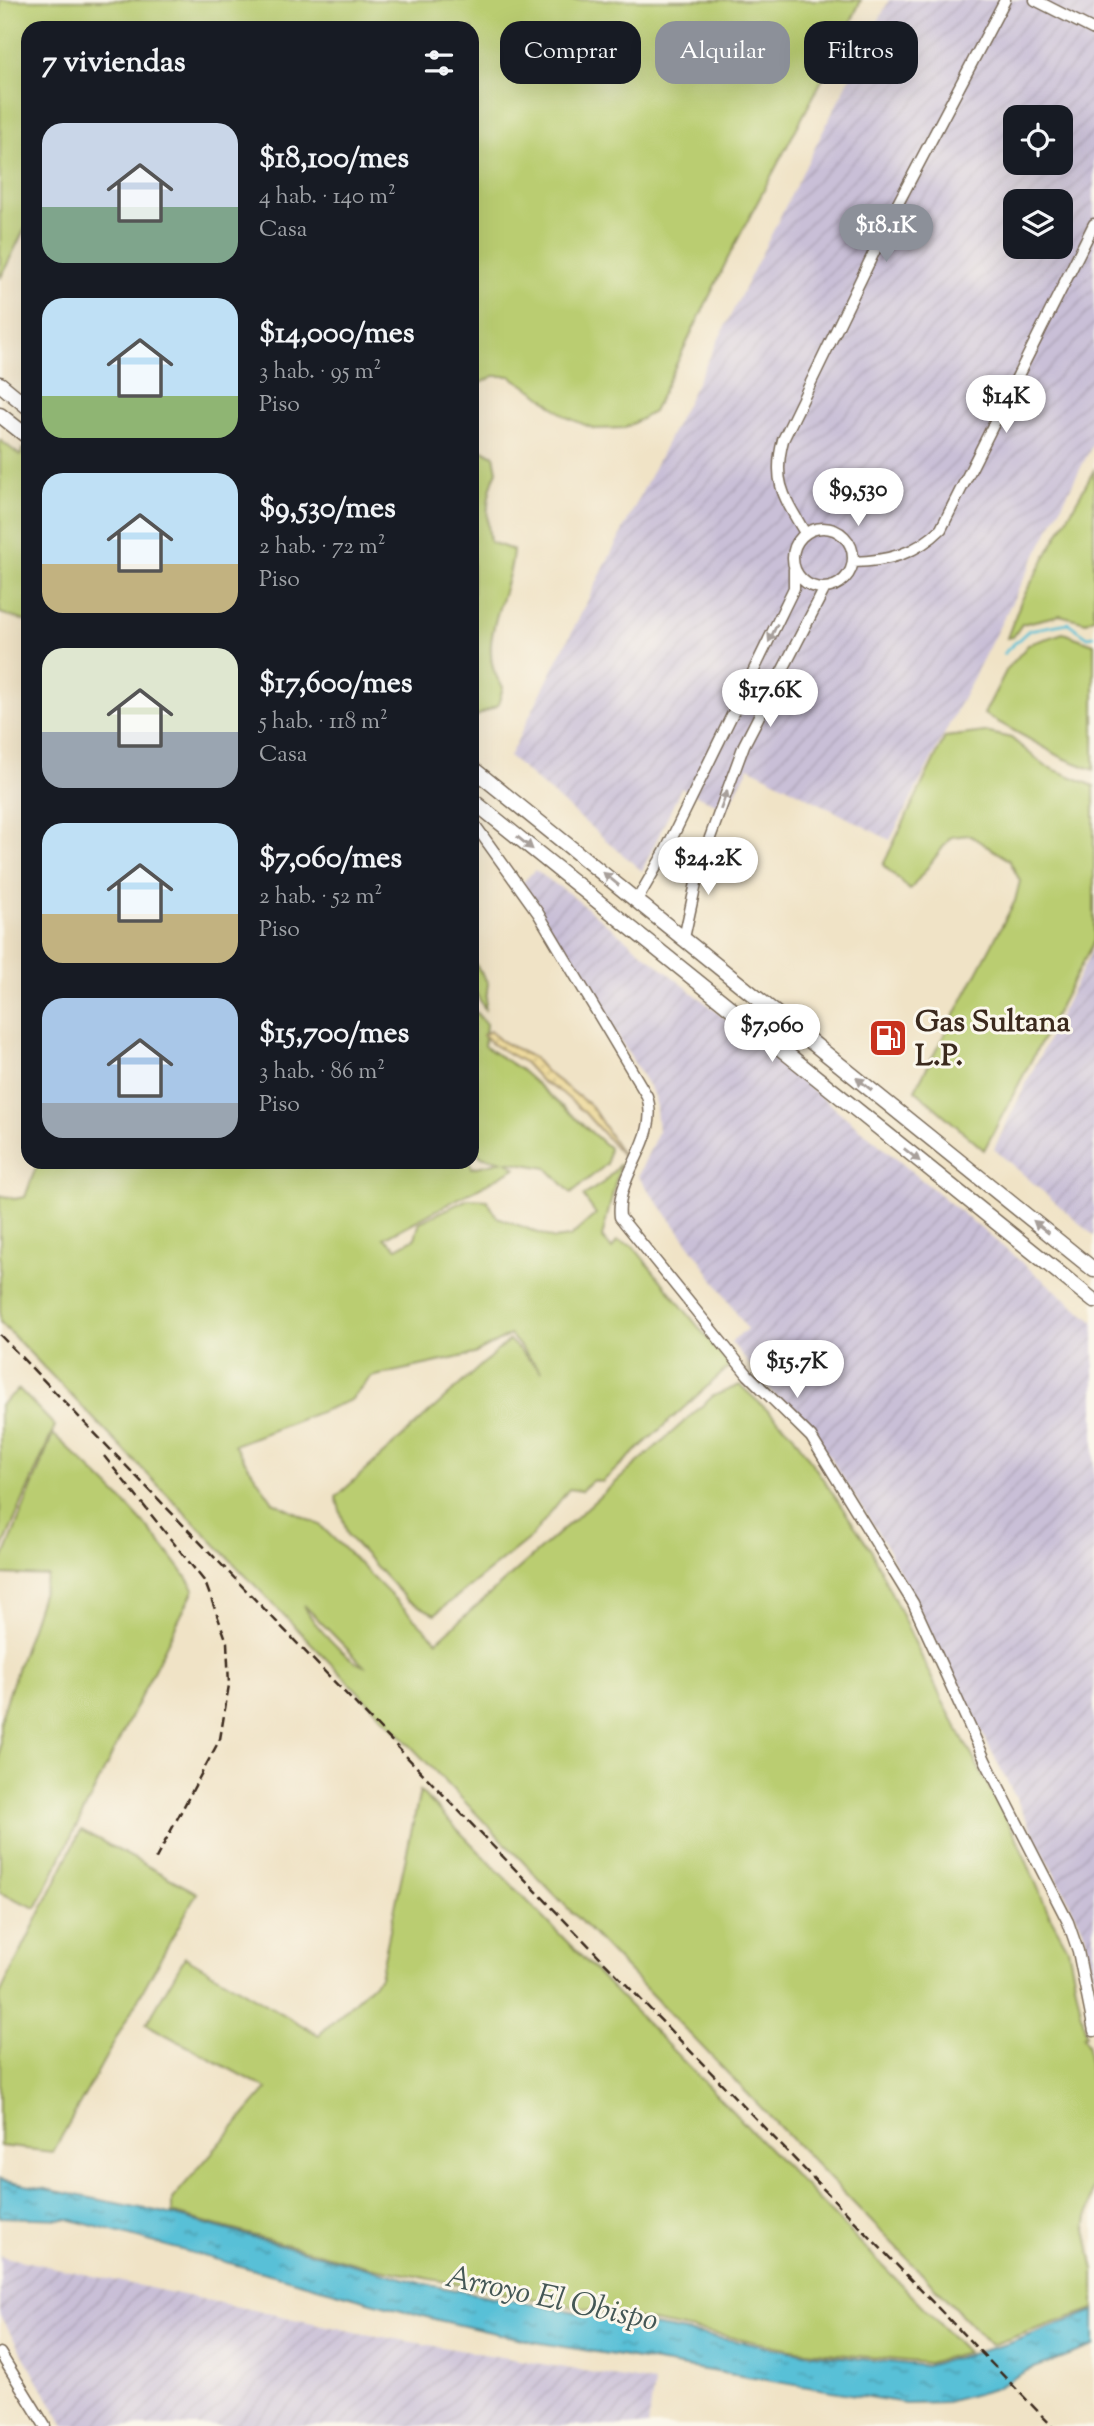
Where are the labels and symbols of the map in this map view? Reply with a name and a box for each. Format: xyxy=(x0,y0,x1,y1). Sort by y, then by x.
pin: $18.1K xyxy=(829,204,943,264)
pin: $14K xyxy=(965,376,1047,435)
pin: $9,530 xyxy=(801,468,915,528)
one-way arrow xyxy=(767,622,778,643)
pin: $17.6K xyxy=(713,670,827,729)
one-way arrow xyxy=(718,790,729,811)
one-way arrow xyxy=(516,836,534,851)
pin: $24.2K xyxy=(651,838,765,897)
one-way arrow xyxy=(603,872,620,887)
place label: Gas Sultana L.P. xyxy=(915,1002,1071,1079)
pin: $7,060 xyxy=(715,1004,829,1064)
fuel station icon: Gas Sultana L.P. xyxy=(867,1017,909,1059)
one-way arrow xyxy=(856,1076,874,1091)
one-way arrow xyxy=(903,1148,921,1163)
one-way arrow xyxy=(1032,1220,1050,1234)
pin: $15.7K xyxy=(740,1340,854,1400)
water label: Arroyo El Obispo xyxy=(441,2255,662,2345)

